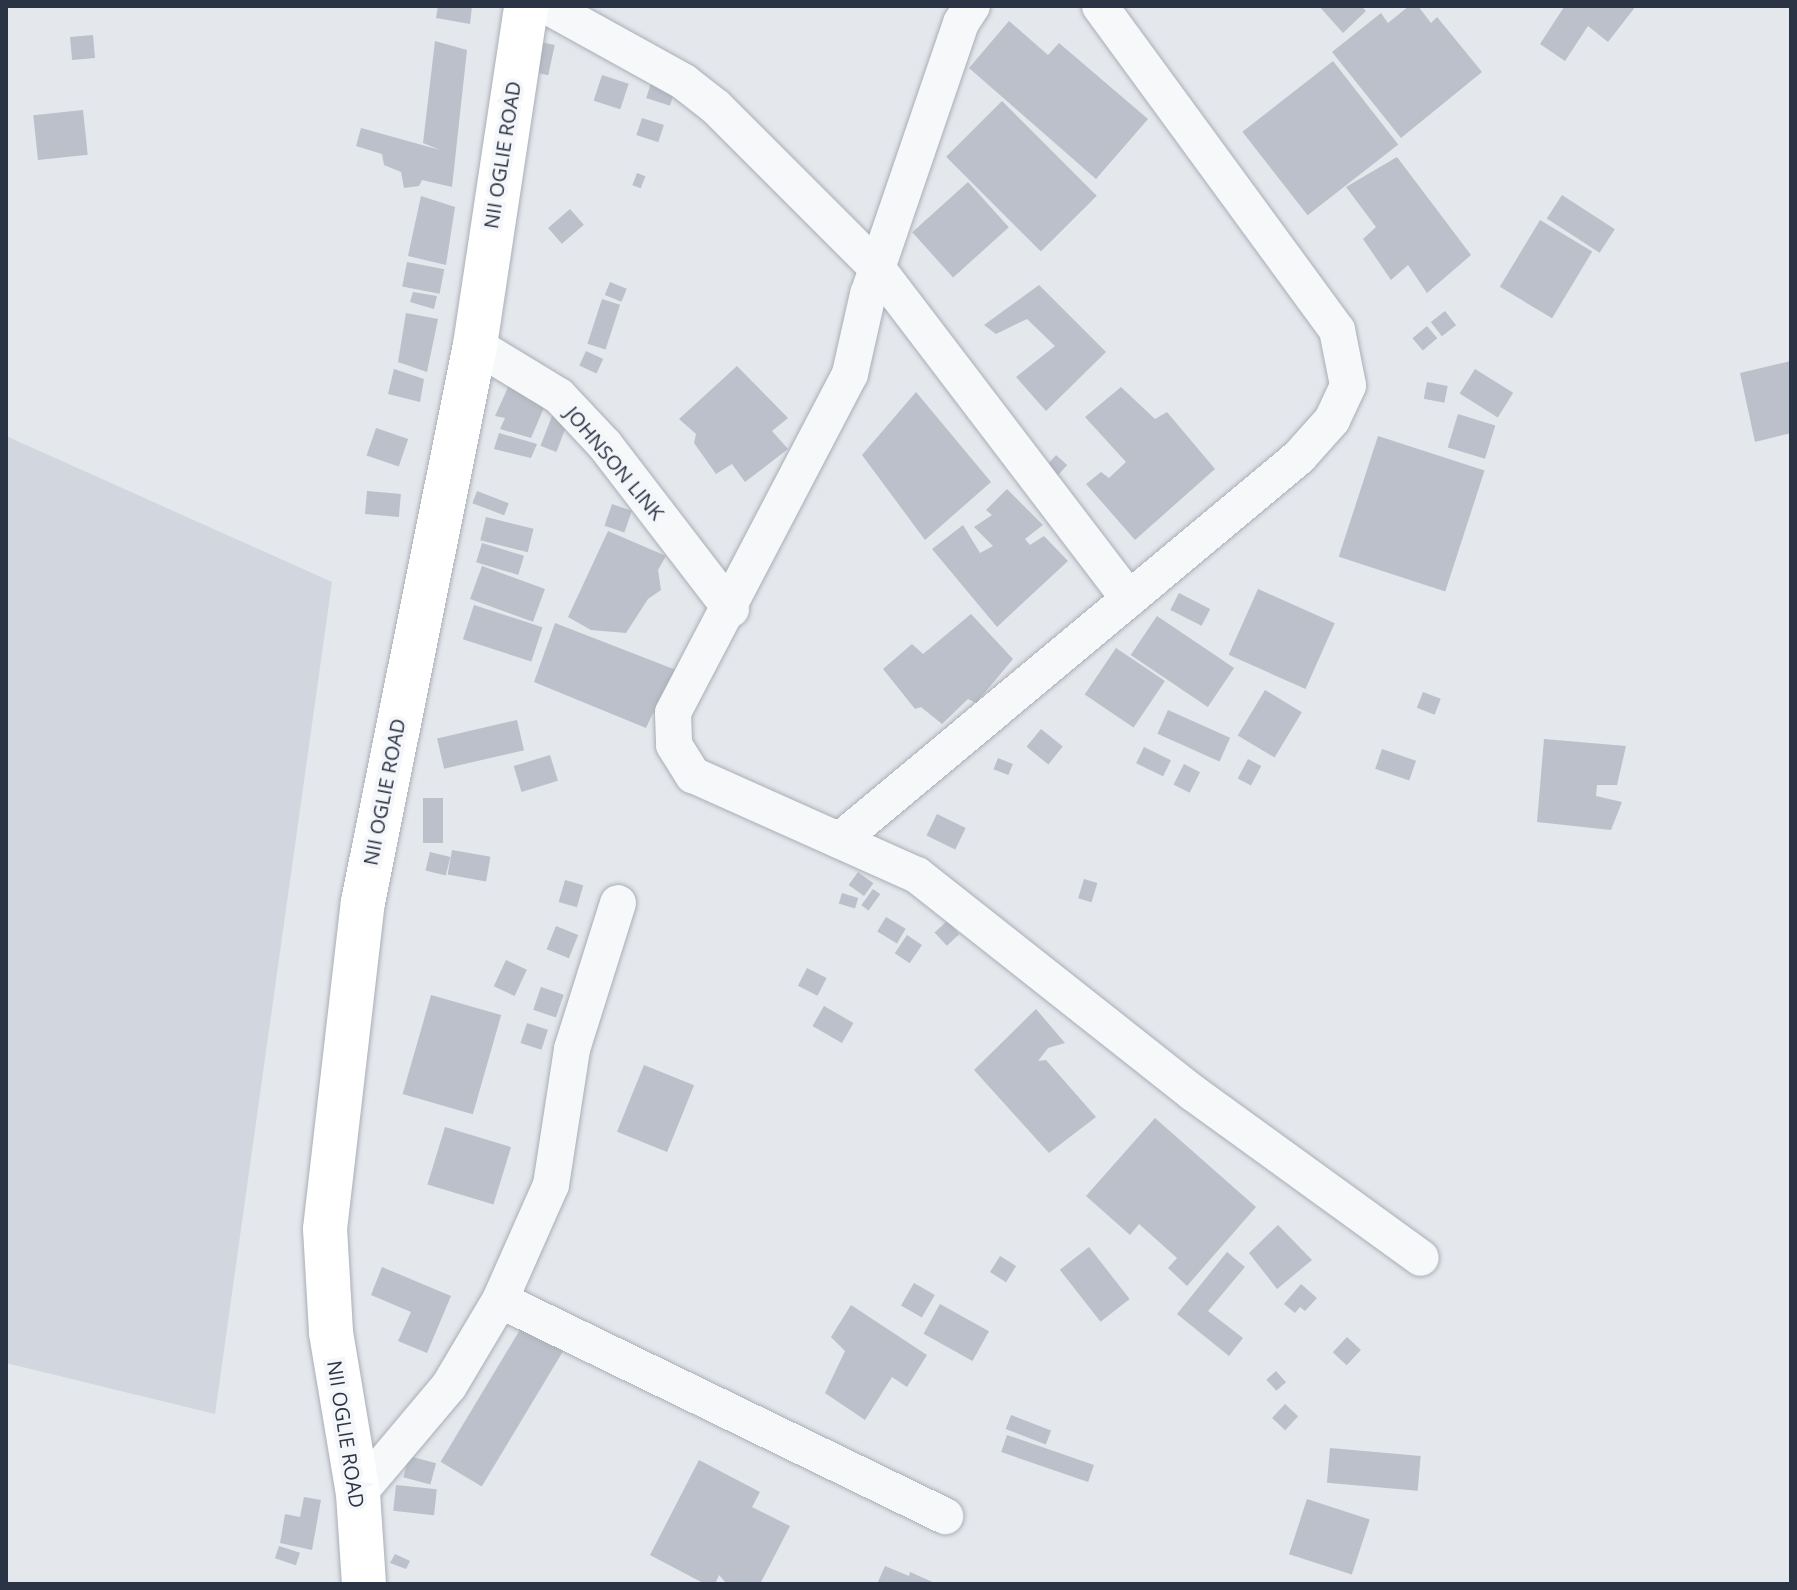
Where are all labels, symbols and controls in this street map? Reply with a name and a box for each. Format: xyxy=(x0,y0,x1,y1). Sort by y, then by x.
street label: NII OGLIE ROAD xyxy=(478,80,526,230)
street label: JOHNSON LINK xyxy=(561,401,669,525)
street label: NII OGLIE ROAD xyxy=(358,717,410,867)
street label: NII OGLIE ROAD xyxy=(322,1359,370,1509)

